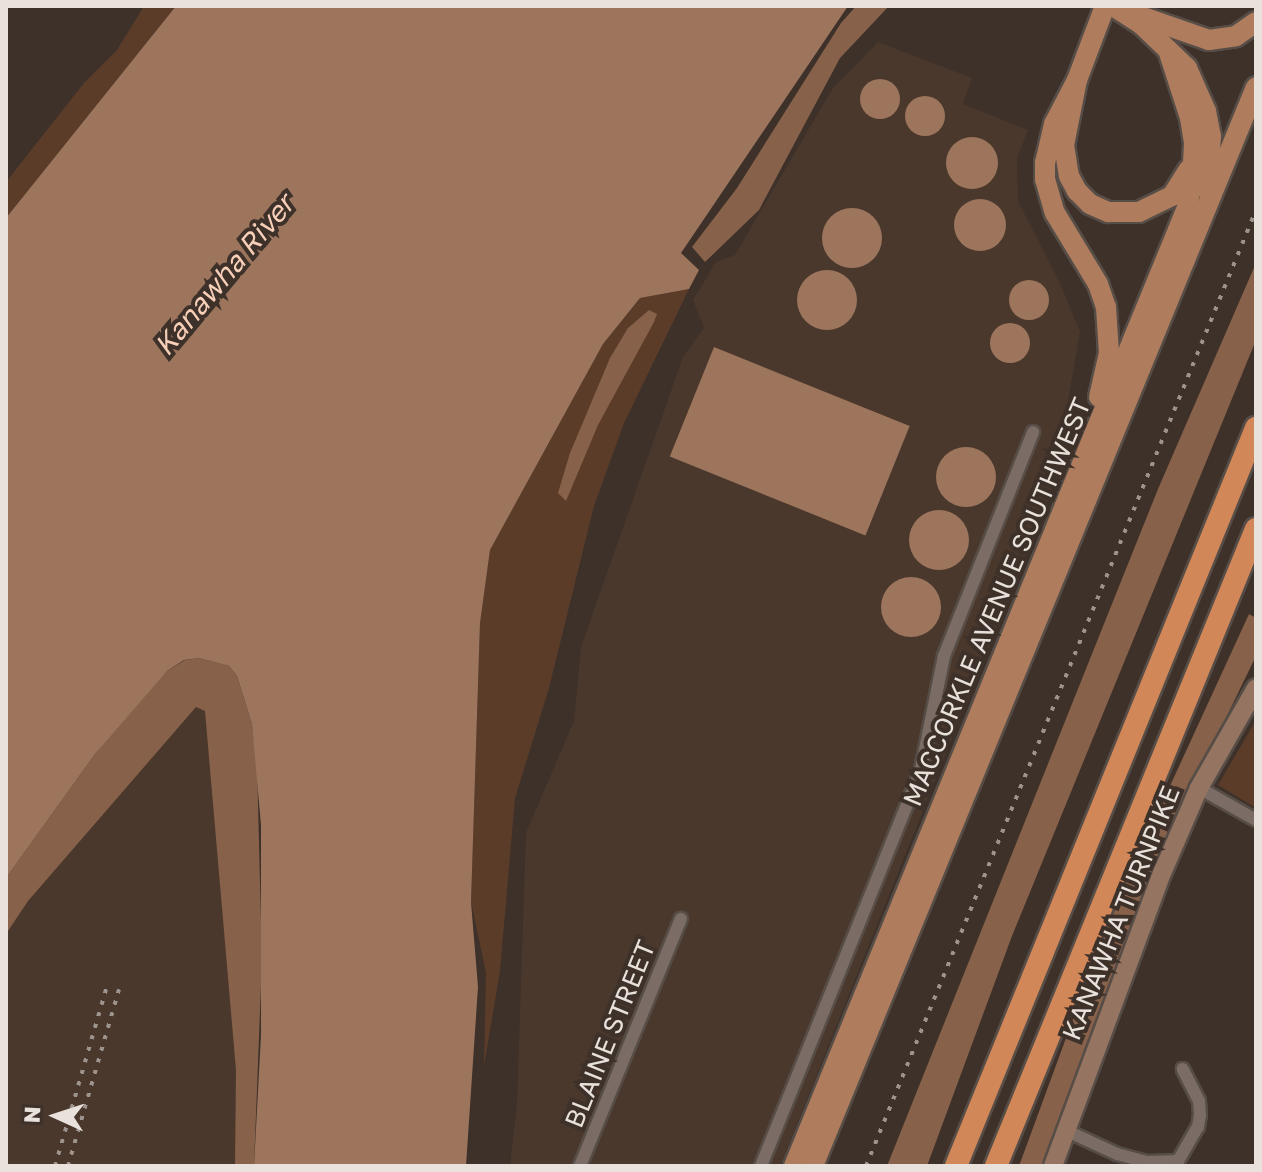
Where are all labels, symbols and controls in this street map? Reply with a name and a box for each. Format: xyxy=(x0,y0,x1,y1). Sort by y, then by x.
water label: Kanawha River xyxy=(147,188,301,362)
street label: MACCORKLE AVENUE SOUTHWEST xyxy=(897,393,1097,811)
street label: KANAWHA TURNPIKE xyxy=(1056,781,1186,1045)
street label: BLAINE STREET xyxy=(558,936,662,1132)
north arrow xyxy=(16,1076,96,1156)
text: N xyxy=(18,1106,45,1124)

